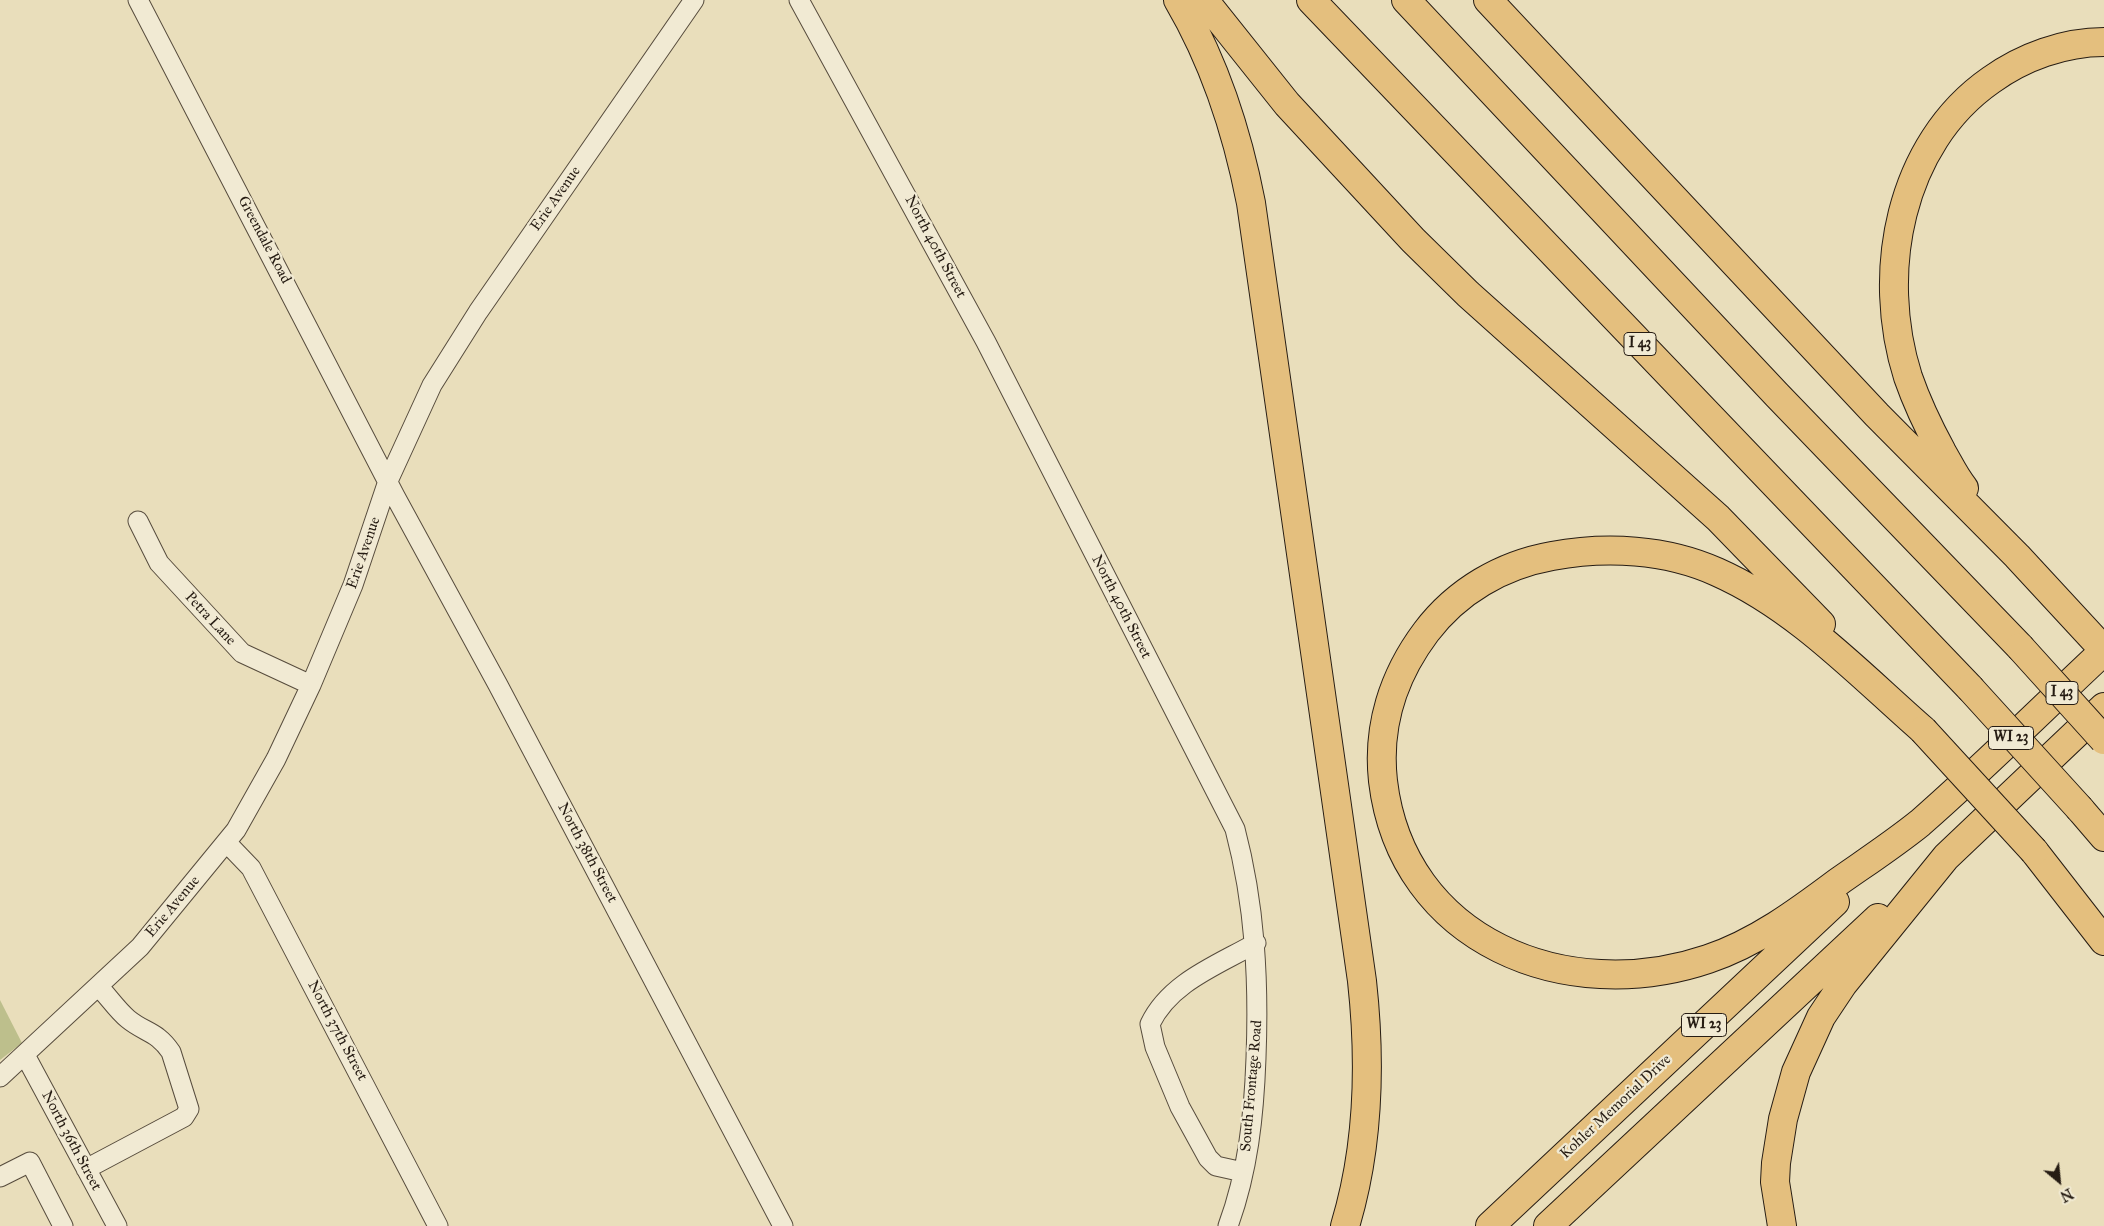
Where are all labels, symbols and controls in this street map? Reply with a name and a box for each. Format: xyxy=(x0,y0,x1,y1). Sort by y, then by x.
street label: Erie Avenue xyxy=(527,163,585,235)
street label: Greendale Road xyxy=(233,193,295,287)
street label: North 40th Street xyxy=(900,193,970,301)
road number: I 43 xyxy=(1624,332,1656,356)
street label: Erie Avenue xyxy=(343,515,385,591)
street label: North 40th Street xyxy=(1087,552,1155,662)
street label: Petra Lane xyxy=(181,588,239,650)
road number: I 43 xyxy=(2046,681,2078,704)
road number: WI 23 xyxy=(1988,726,2034,750)
street label: North 38th Street xyxy=(553,800,621,906)
street label: Erie Avenue xyxy=(142,873,204,941)
street label: North 37th Street xyxy=(303,978,371,1084)
road number: WI 23 xyxy=(1682,1014,1726,1036)
street label: South Frontage Road xyxy=(1237,1019,1267,1153)
street label: Kohler Memorial Drive xyxy=(1557,1051,1675,1163)
street label: North 36th Street xyxy=(37,1088,105,1194)
north arrow xyxy=(2034,1156,2084,1206)
text: N xyxy=(2057,1184,2076,1205)

